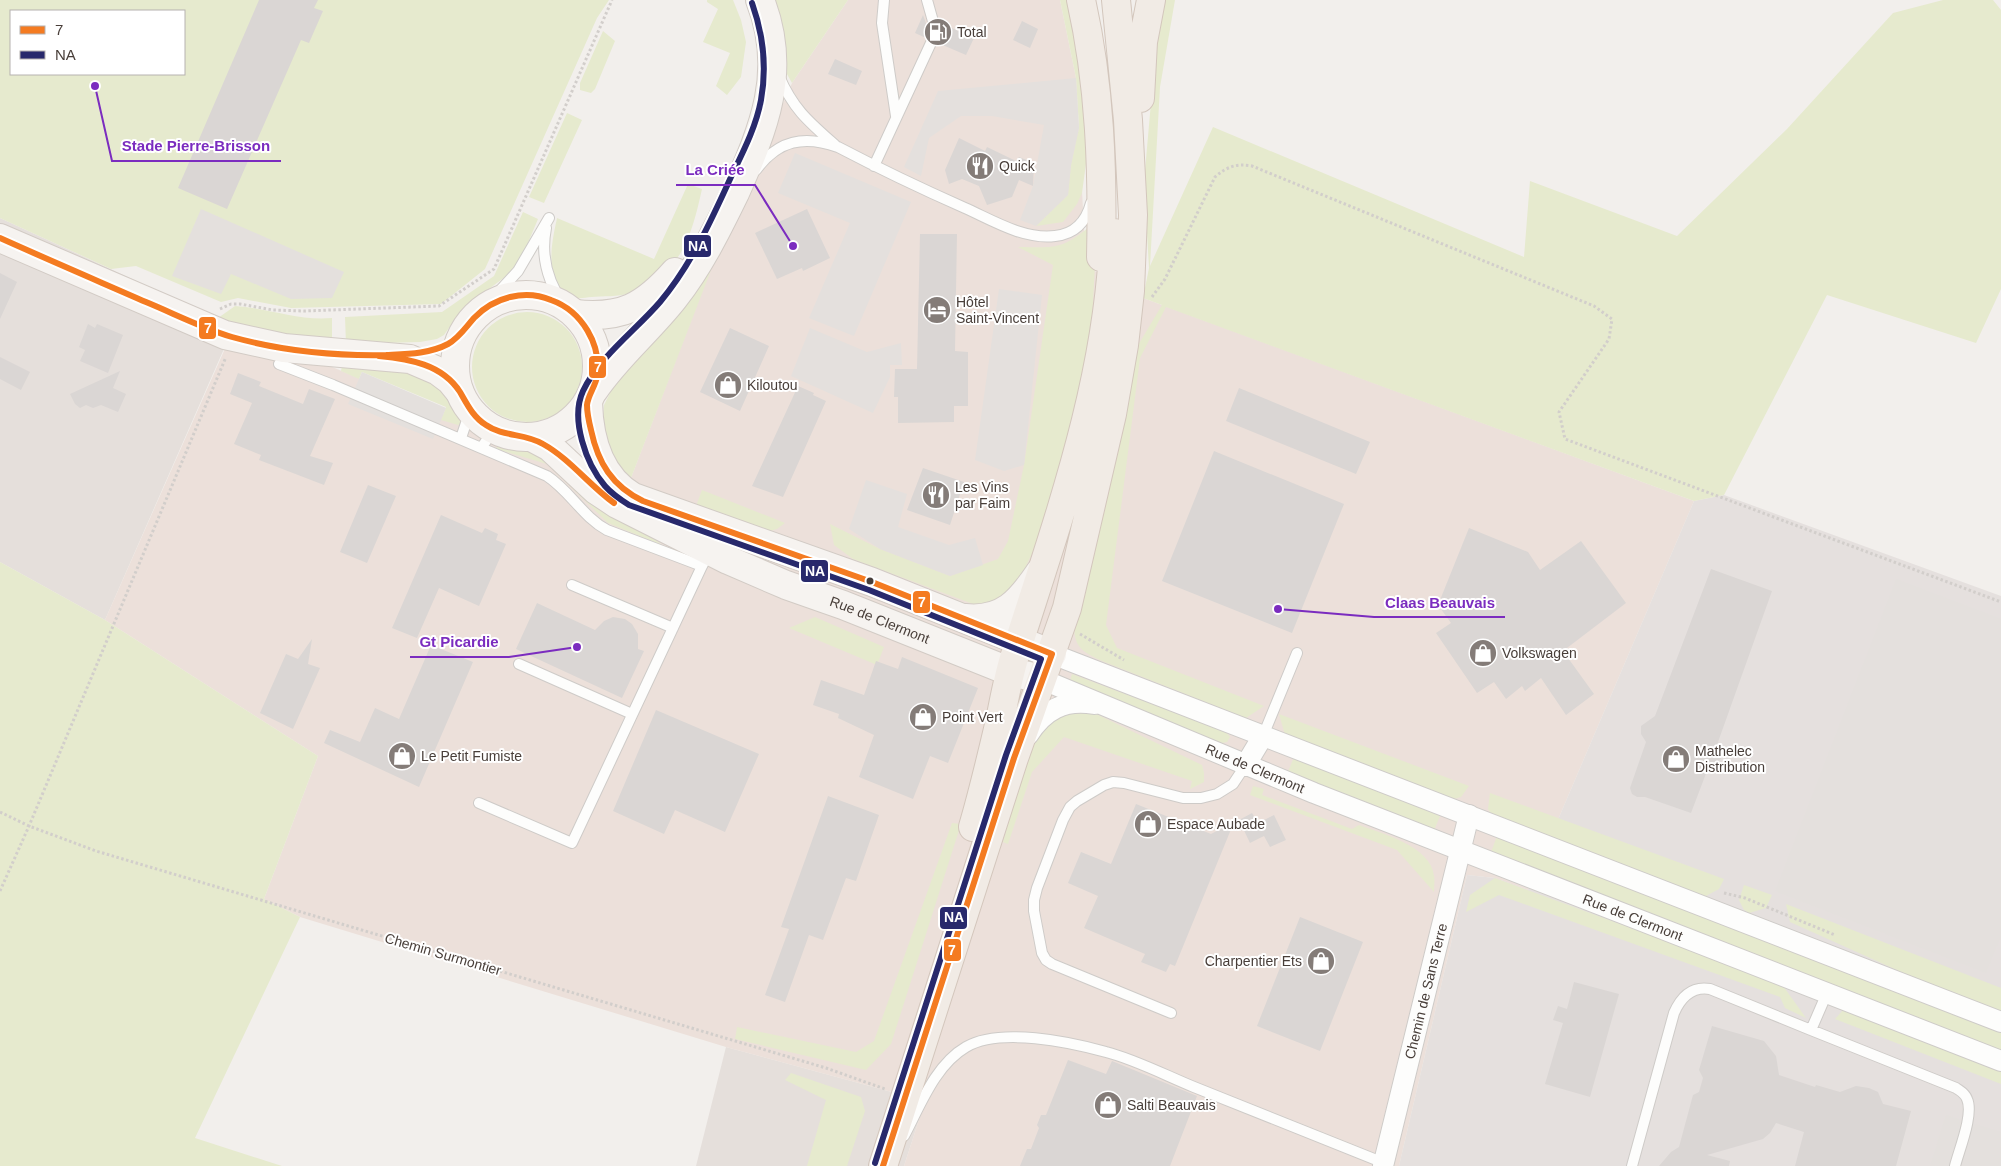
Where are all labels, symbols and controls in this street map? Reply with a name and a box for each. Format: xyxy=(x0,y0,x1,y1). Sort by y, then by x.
legend xyxy=(10,10,185,75)
fuel station icon: Total xyxy=(923,17,953,47)
text: 7 xyxy=(55,21,63,38)
place label: Total xyxy=(957,24,987,40)
text: NA xyxy=(55,46,76,63)
callout: Stade Pierre-Brisson xyxy=(112,131,281,161)
text: Stade Pierre-Brisson xyxy=(122,137,270,154)
restaurant icon: Quick xyxy=(965,151,995,181)
callout: La Criée xyxy=(676,155,755,185)
place label: Quick xyxy=(999,158,1036,174)
text: La Criée xyxy=(685,161,745,178)
line badge: NA xyxy=(683,234,712,258)
text: NA xyxy=(688,238,708,254)
place label: Hôtel Saint-Vincent xyxy=(956,294,1039,326)
hotel icon: Hôtel Saint-Vincent xyxy=(922,295,952,325)
line badge: 7 xyxy=(198,316,217,340)
text: 7 xyxy=(204,320,212,336)
line badge: 7 xyxy=(588,355,607,379)
text: 7 xyxy=(594,359,602,375)
shop icon: Kiloutou xyxy=(713,370,743,400)
place label: Kiloutou xyxy=(747,377,798,393)
place label: Les Vins par Faim xyxy=(955,479,1010,511)
restaurant icon: Les Vins par Faim xyxy=(921,480,951,510)
line badge: NA xyxy=(800,559,829,583)
text: NA xyxy=(805,563,825,579)
unlabelled marker xyxy=(865,576,875,586)
callout: Claas Beauvais xyxy=(1374,587,1505,617)
line badge: 7 xyxy=(912,590,931,614)
street label: Rue de Clermont xyxy=(828,593,932,647)
text: 7 xyxy=(918,594,926,610)
text: Claas Beauvais xyxy=(1385,594,1495,611)
callout: Gt Picardie xyxy=(410,627,509,657)
text: Gt Picardie xyxy=(419,633,499,650)
shop icon: Volkswagen xyxy=(1468,638,1498,668)
place label: Volkswagen xyxy=(1502,645,1577,661)
shop icon: Point Vert xyxy=(908,702,938,732)
place label: Point Vert xyxy=(942,709,1003,725)
shop icon: Le Petit Fumiste xyxy=(387,741,417,771)
street label: Rue de Clermont xyxy=(1203,741,1307,796)
place label: Mathelec Distribution xyxy=(1695,743,1765,775)
shop icon: Mathelec Distribution xyxy=(1661,744,1691,774)
place label: Le Petit Fumiste xyxy=(421,748,522,764)
shop icon: Espace Aubade xyxy=(1133,809,1163,839)
place label: Espace Aubade xyxy=(1167,816,1265,832)
street label: Rue de Clermont xyxy=(1580,891,1685,944)
line badge: NA xyxy=(939,906,968,930)
text: NA xyxy=(944,909,964,925)
street label: Chemin de Sans Terre xyxy=(1402,921,1450,1061)
street label: Chemin Surmontier xyxy=(383,930,503,978)
line badge: 7 xyxy=(943,938,962,962)
text: 7 xyxy=(948,942,956,958)
shop icon: Charpentier Ets xyxy=(1306,946,1336,976)
place label: Charpentier Ets xyxy=(1205,953,1302,969)
shop icon: Salti Beauvais xyxy=(1093,1090,1123,1120)
place label: Salti Beauvais xyxy=(1127,1097,1216,1113)

